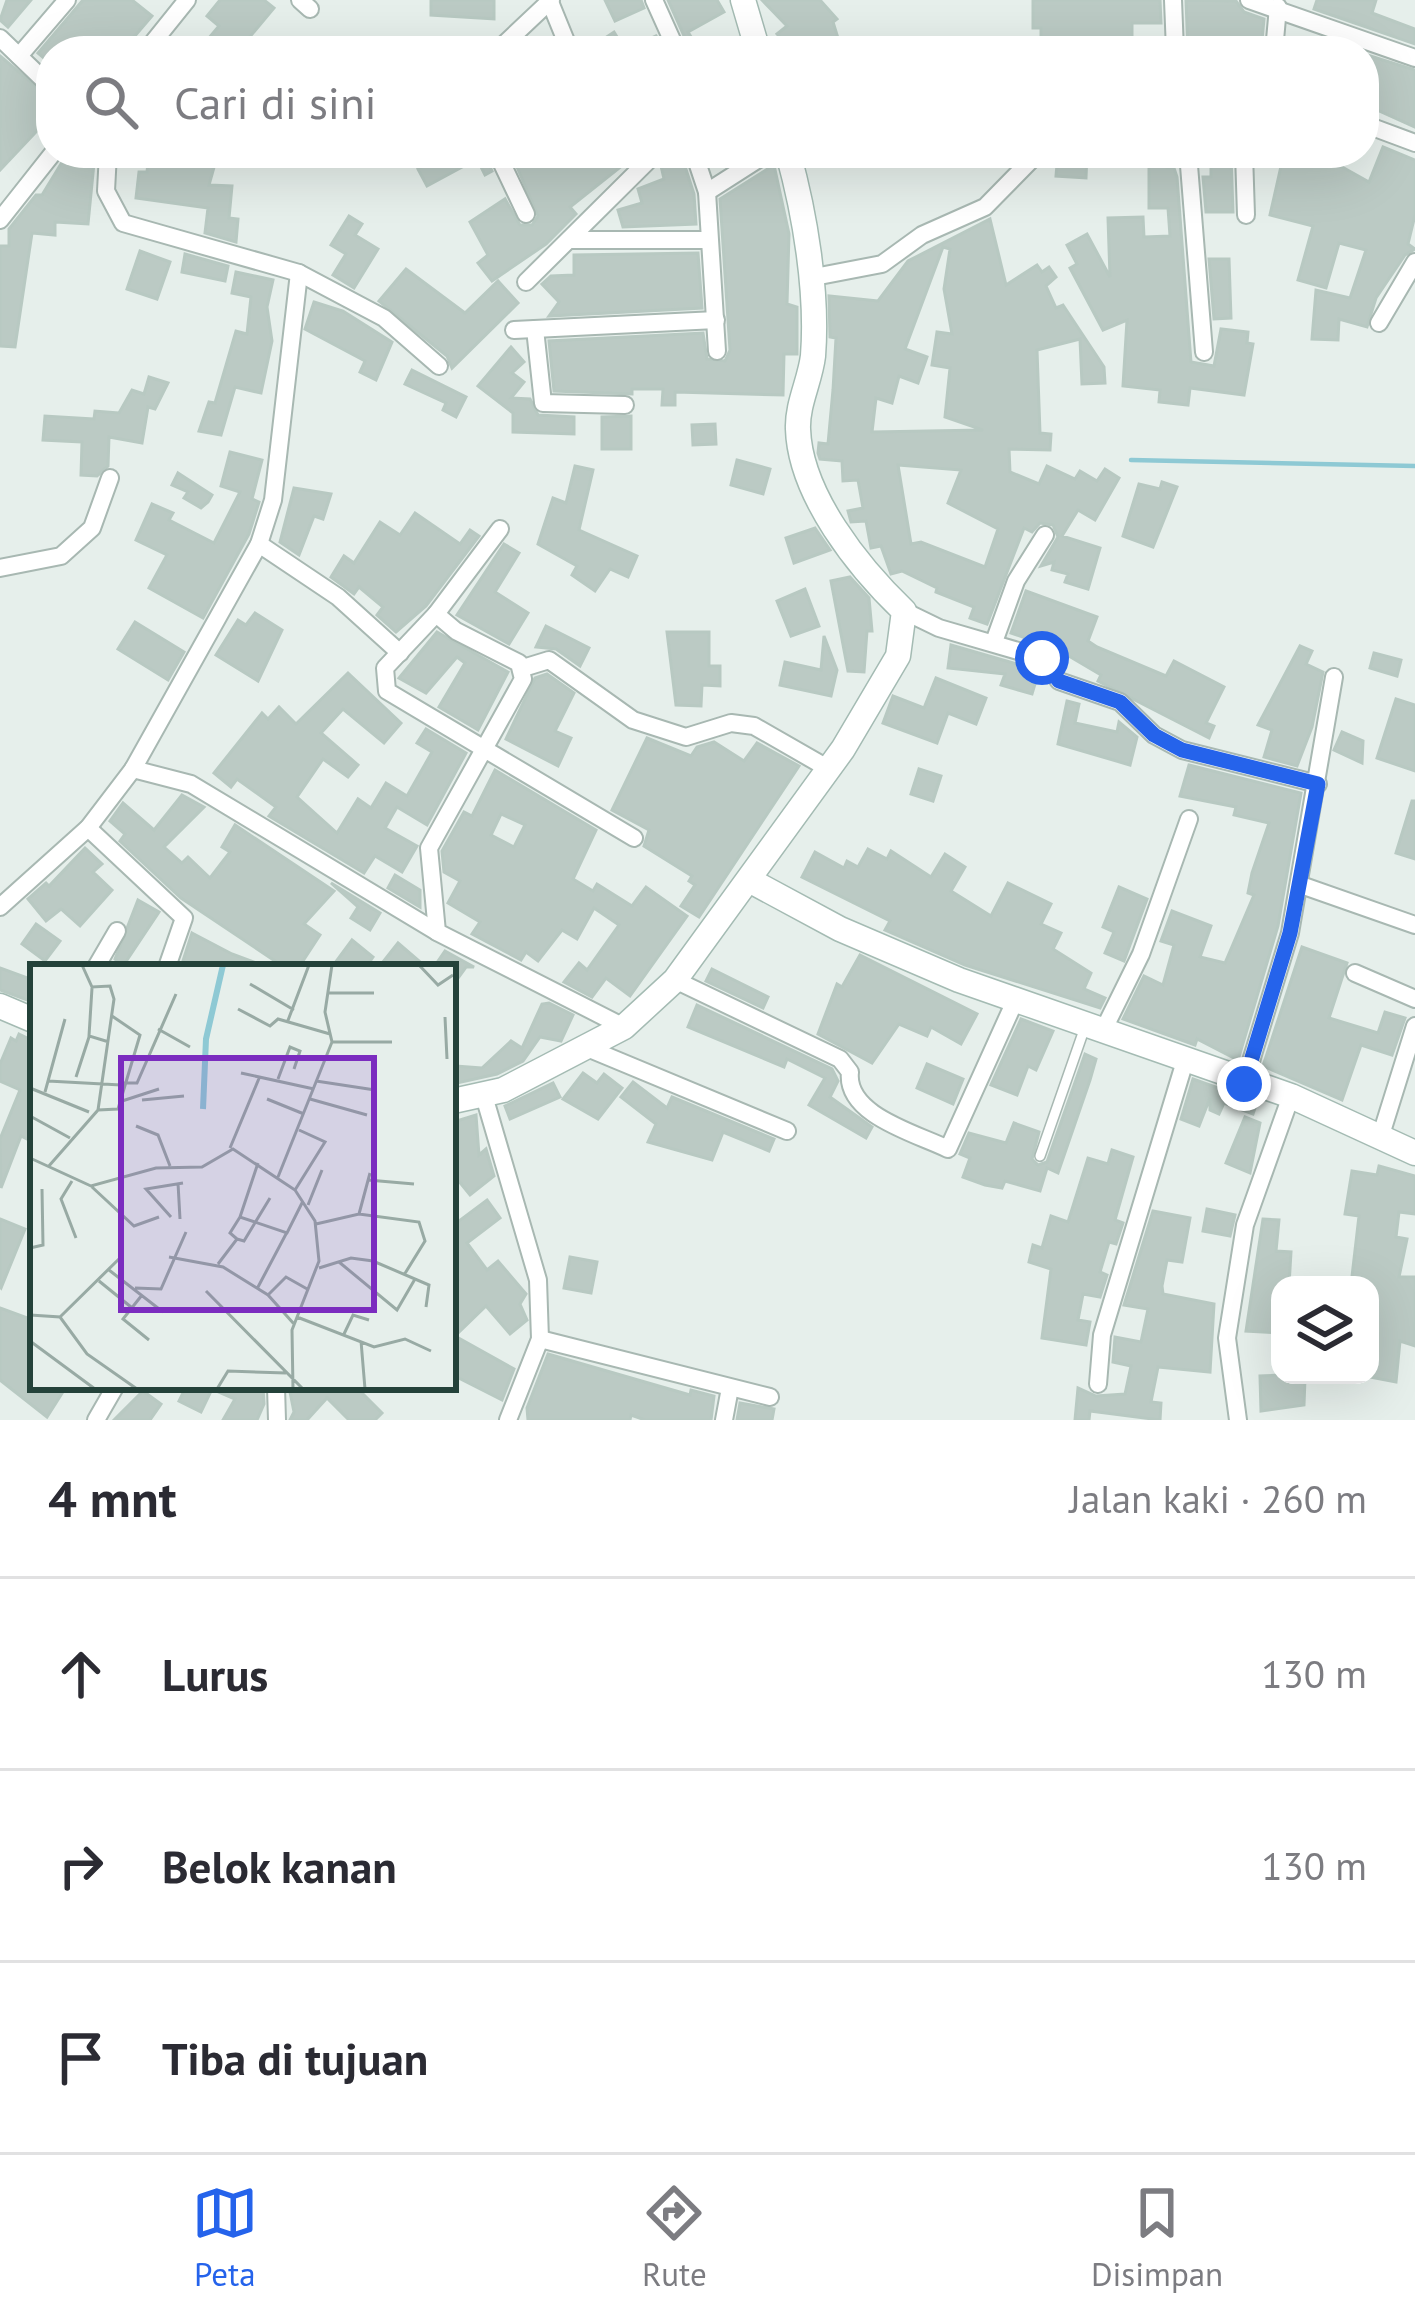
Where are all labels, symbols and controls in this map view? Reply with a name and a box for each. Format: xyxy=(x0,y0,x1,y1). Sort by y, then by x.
search box xyxy=(36,36,1379,168)
icon: search xyxy=(78,69,144,135)
text: Cari di sini xyxy=(174,73,377,131)
route start xyxy=(1015,631,1069,685)
inset map xyxy=(30,964,456,1390)
route end xyxy=(1217,1057,1271,1111)
map controls xyxy=(1271,1276,1379,1384)
button: layers xyxy=(1271,1276,1379,1384)
text: 4 mnt xyxy=(48,1465,176,1531)
text: Jalan kaki · 260 m xyxy=(1070,1473,1367,1524)
icon: ahead xyxy=(48,1641,114,1707)
text: Lurus xyxy=(162,1645,268,1703)
text: 130 m xyxy=(1261,1648,1367,1699)
icon: right xyxy=(48,1833,114,1899)
text: Belok kanan xyxy=(162,1837,397,1895)
text: 130 m xyxy=(1261,1840,1367,1891)
icon: arrive xyxy=(48,2025,114,2091)
text: Tiba di tujuan xyxy=(162,2029,428,2087)
tab: Peta xyxy=(192,2180,258,2295)
tab: Rute xyxy=(641,2180,707,2295)
tab: Disimpan xyxy=(1091,2180,1223,2295)

